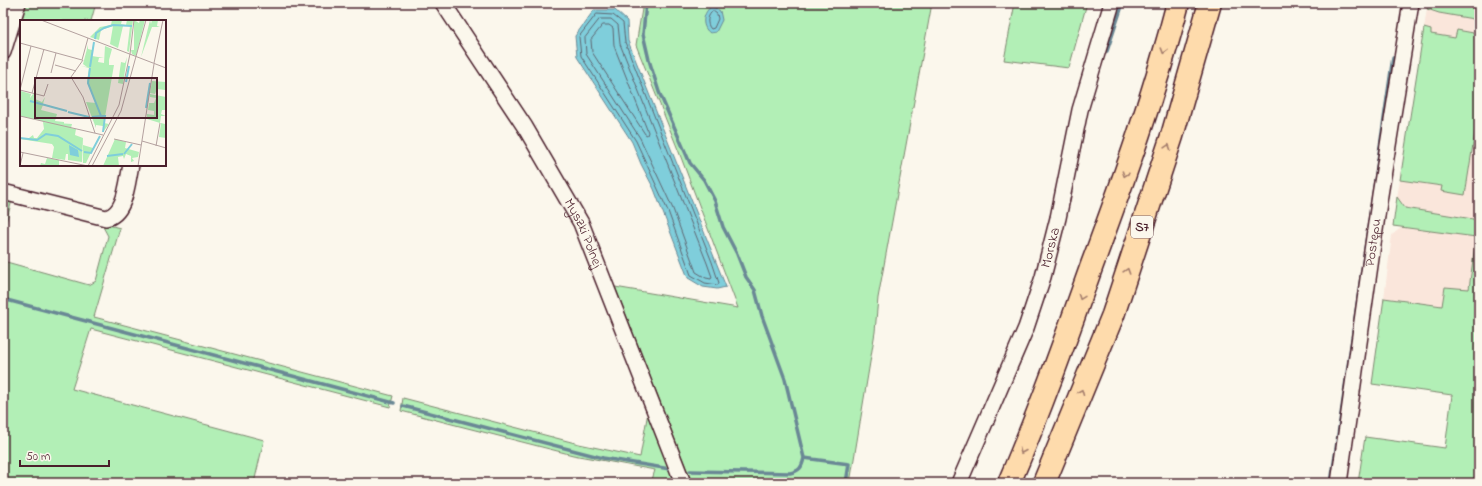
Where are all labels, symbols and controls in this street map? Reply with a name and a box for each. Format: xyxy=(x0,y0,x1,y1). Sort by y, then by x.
inset map xyxy=(20,20,166,166)
one-way arrow xyxy=(1160,47,1169,54)
one-way arrow xyxy=(1163,144,1172,151)
one-way arrow xyxy=(1121,171,1130,178)
street label: Myszki Polnej xyxy=(558,195,608,272)
road number: S7 xyxy=(1131,216,1153,238)
street label: Postępu xyxy=(1359,217,1387,268)
street label: Morska xyxy=(1035,225,1066,270)
one-way arrow xyxy=(1122,268,1131,275)
one-way arrow xyxy=(1077,293,1085,300)
one-way arrow xyxy=(1077,389,1085,396)
scale bar xyxy=(20,442,109,468)
one-way arrow xyxy=(1019,447,1027,454)
text: 50 m xyxy=(26,448,50,466)

